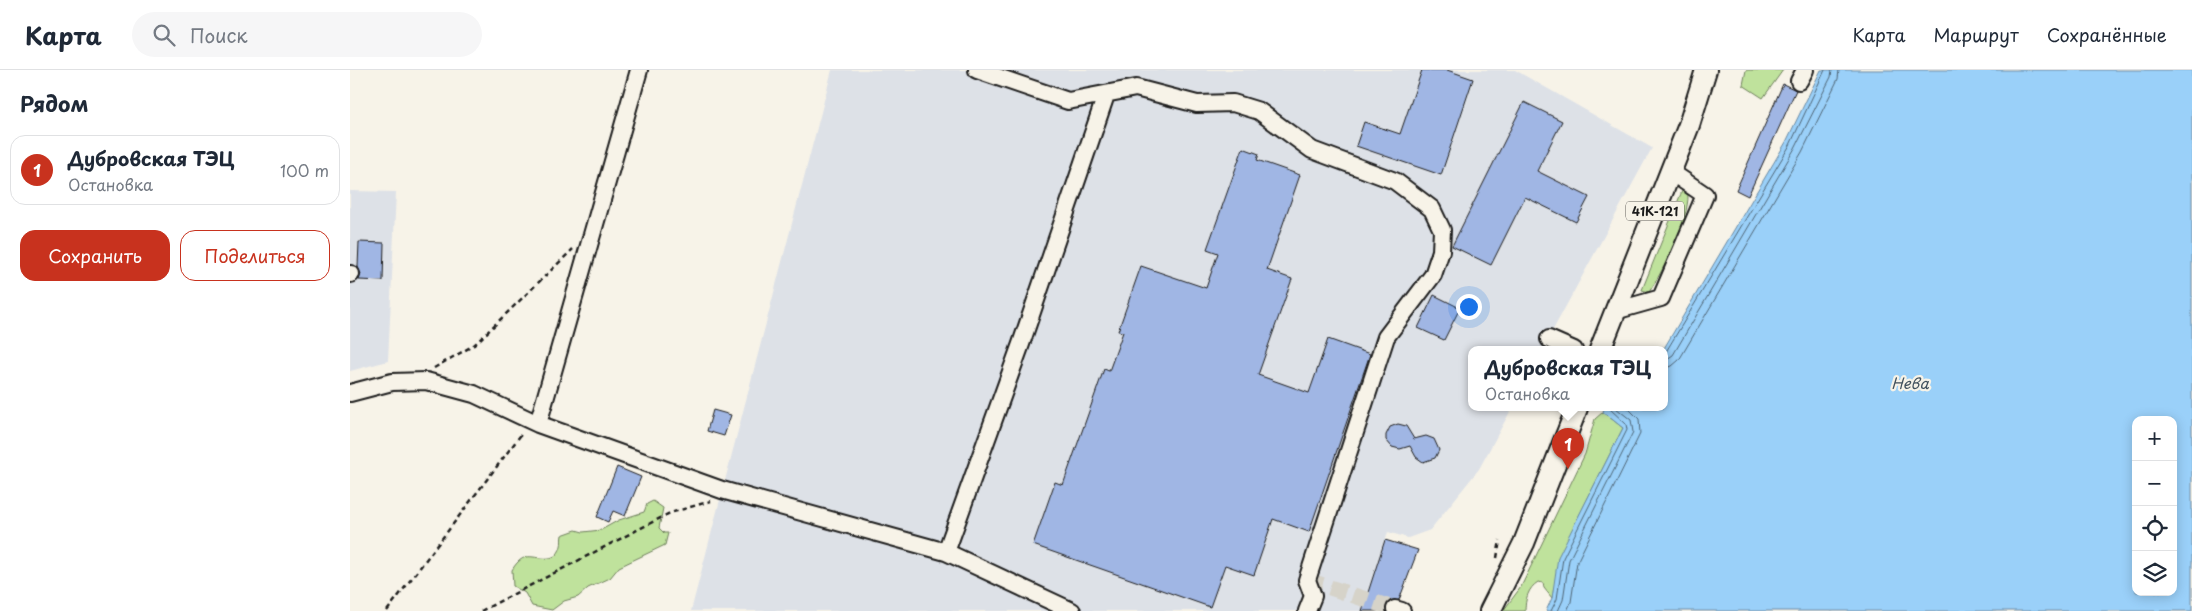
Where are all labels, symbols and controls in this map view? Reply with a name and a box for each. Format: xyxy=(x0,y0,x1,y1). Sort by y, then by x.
search box xyxy=(132,12,482,57)
text: Карта xyxy=(25,17,102,53)
icon: search xyxy=(150,21,178,49)
text: Поиск xyxy=(190,21,248,49)
text: Карта xyxy=(1853,21,1905,48)
text: Маршрут xyxy=(1933,21,2019,48)
text: Сохранённые xyxy=(2047,21,2167,48)
text: Рядом xyxy=(20,87,88,119)
text: Дубровская ТЭЦ xyxy=(68,144,235,172)
text: 1 xyxy=(33,158,41,182)
text: 100 m xyxy=(280,158,329,182)
text: Остановка xyxy=(68,172,153,196)
road number: 41К-121 xyxy=(1626,202,1684,220)
button: Сохранить xyxy=(20,230,170,281)
button: Поделиться xyxy=(180,230,330,281)
your location xyxy=(1456,294,1482,320)
popup xyxy=(1468,346,1668,411)
text: Дубровская ТЭЦ xyxy=(1485,353,1651,381)
water label: Нева xyxy=(1891,371,1929,394)
text: Остановка xyxy=(1485,381,1570,405)
map controls xyxy=(2132,416,2177,596)
button: + xyxy=(2132,416,2177,461)
pin: 1 xyxy=(1552,428,1584,469)
button: − xyxy=(2132,461,2177,506)
button: locate xyxy=(2132,506,2177,551)
button: layers xyxy=(2132,551,2177,596)

